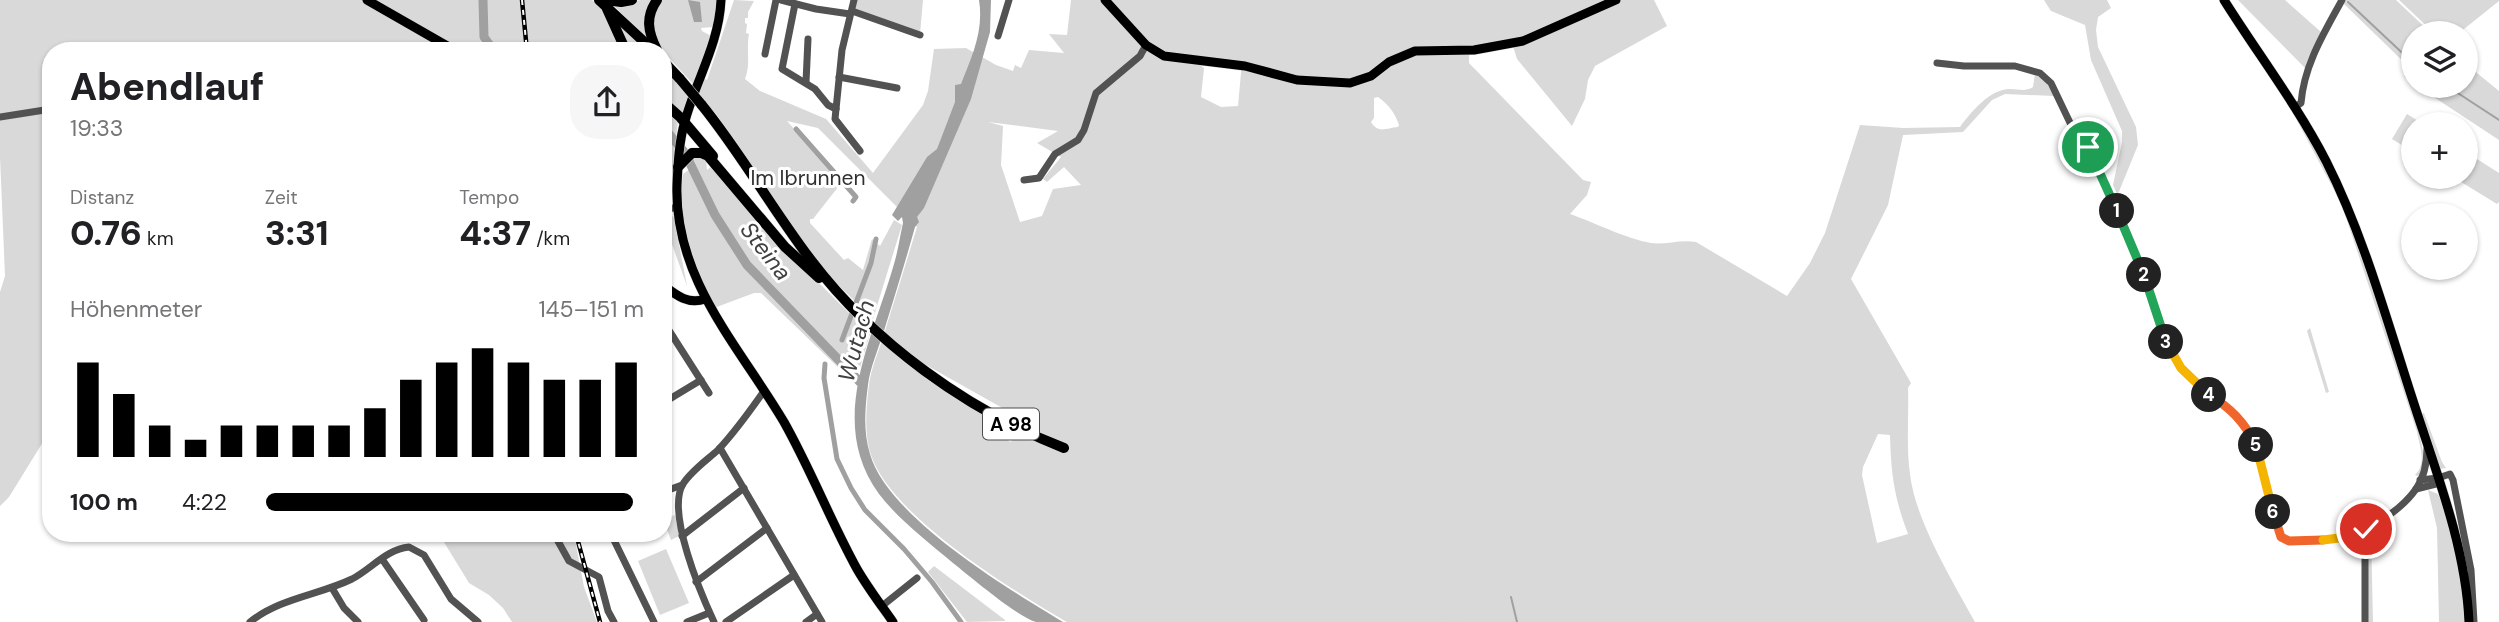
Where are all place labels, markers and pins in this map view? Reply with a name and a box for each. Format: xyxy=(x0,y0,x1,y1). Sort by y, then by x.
pin xyxy=(2058,117,2118,177)
pin: 1 xyxy=(2100,194,2134,228)
pin: 2 xyxy=(2126,258,2162,292)
pin: 3 xyxy=(2148,324,2184,360)
pin: 4 xyxy=(2192,378,2226,412)
pin: 5 xyxy=(2238,428,2274,462)
pin: 6 xyxy=(2256,494,2290,530)
pin xyxy=(2336,499,2396,559)

